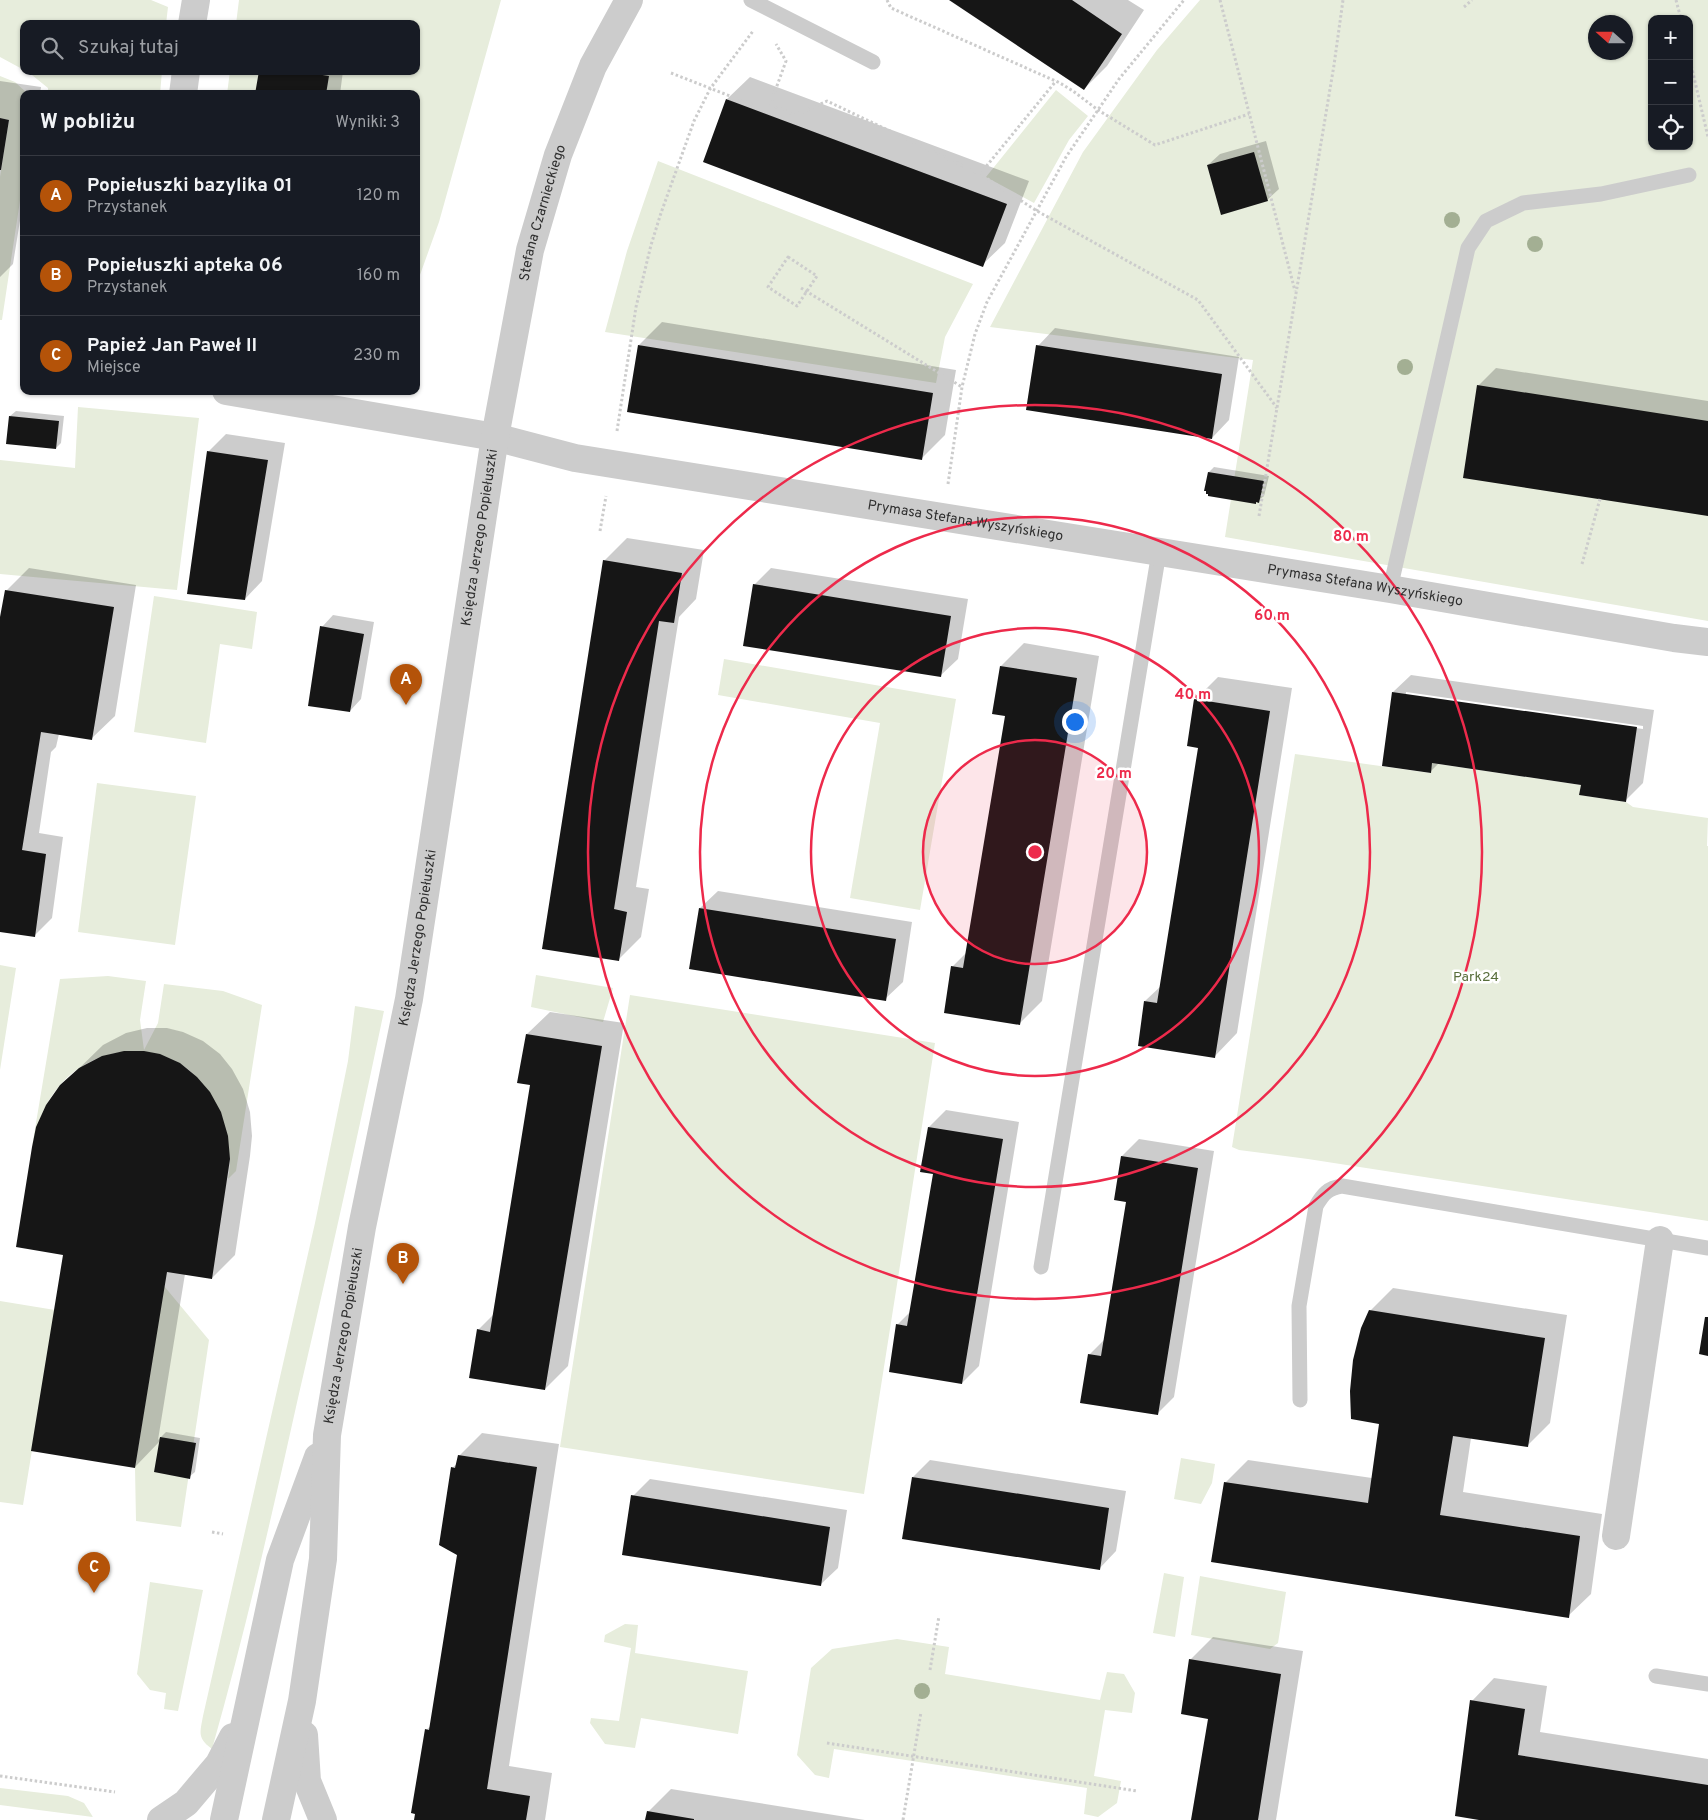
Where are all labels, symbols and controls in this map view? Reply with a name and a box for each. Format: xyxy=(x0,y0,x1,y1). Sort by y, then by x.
north arrow xyxy=(1588,15,1633,60)
map controls xyxy=(1648,15,1693,150)
button: + xyxy=(1648,15,1693,60)
search box xyxy=(20,20,420,75)
icon: search xyxy=(38,34,66,62)
text: Szukaj tutaj xyxy=(78,36,179,60)
button: − xyxy=(1648,60,1693,105)
button: locate xyxy=(1648,105,1693,150)
text: W pobliżu xyxy=(40,109,135,136)
text: Wyniki: 3 xyxy=(335,113,400,133)
street label: Stefana Czarnieckiego xyxy=(516,142,570,282)
text: Popiełuszki bazylika 01 xyxy=(87,174,293,198)
text: A xyxy=(50,186,62,206)
text: 120 m xyxy=(357,186,400,206)
text: Przystanek xyxy=(87,198,167,218)
text: Popiełuszki apteka 06 xyxy=(87,254,283,278)
text: B xyxy=(50,266,62,286)
text: 160 m xyxy=(357,266,400,286)
text: Przystanek xyxy=(87,278,167,298)
text: Papież Jan Paweł II xyxy=(87,334,257,358)
text: C xyxy=(51,346,61,366)
text: 230 m xyxy=(353,346,400,366)
text: Miejsce xyxy=(87,358,141,378)
street label: Księdza Jerzego Popiełuszki xyxy=(458,448,502,627)
street label: Prymasa Stefana Wyszyńskiego xyxy=(866,497,1065,545)
text: 80 m xyxy=(1333,528,1369,547)
street label: Prymasa Stefana Wyszyńskiego xyxy=(1266,561,1465,610)
text: 60 m xyxy=(1254,607,1290,626)
pin: A xyxy=(390,664,422,705)
text: 40 m xyxy=(1175,686,1211,705)
your location xyxy=(1062,709,1088,735)
text: 20 m xyxy=(1096,765,1132,784)
centre of rings xyxy=(1026,843,1044,861)
street label: Księdza Jerzego Popiełuszki xyxy=(395,848,440,1028)
park label: Park24 xyxy=(1453,969,1499,986)
pin: B xyxy=(387,1243,419,1284)
street label: Księdza Jerzego Popiełuszki xyxy=(320,1246,367,1425)
pin: C xyxy=(78,1552,110,1593)

